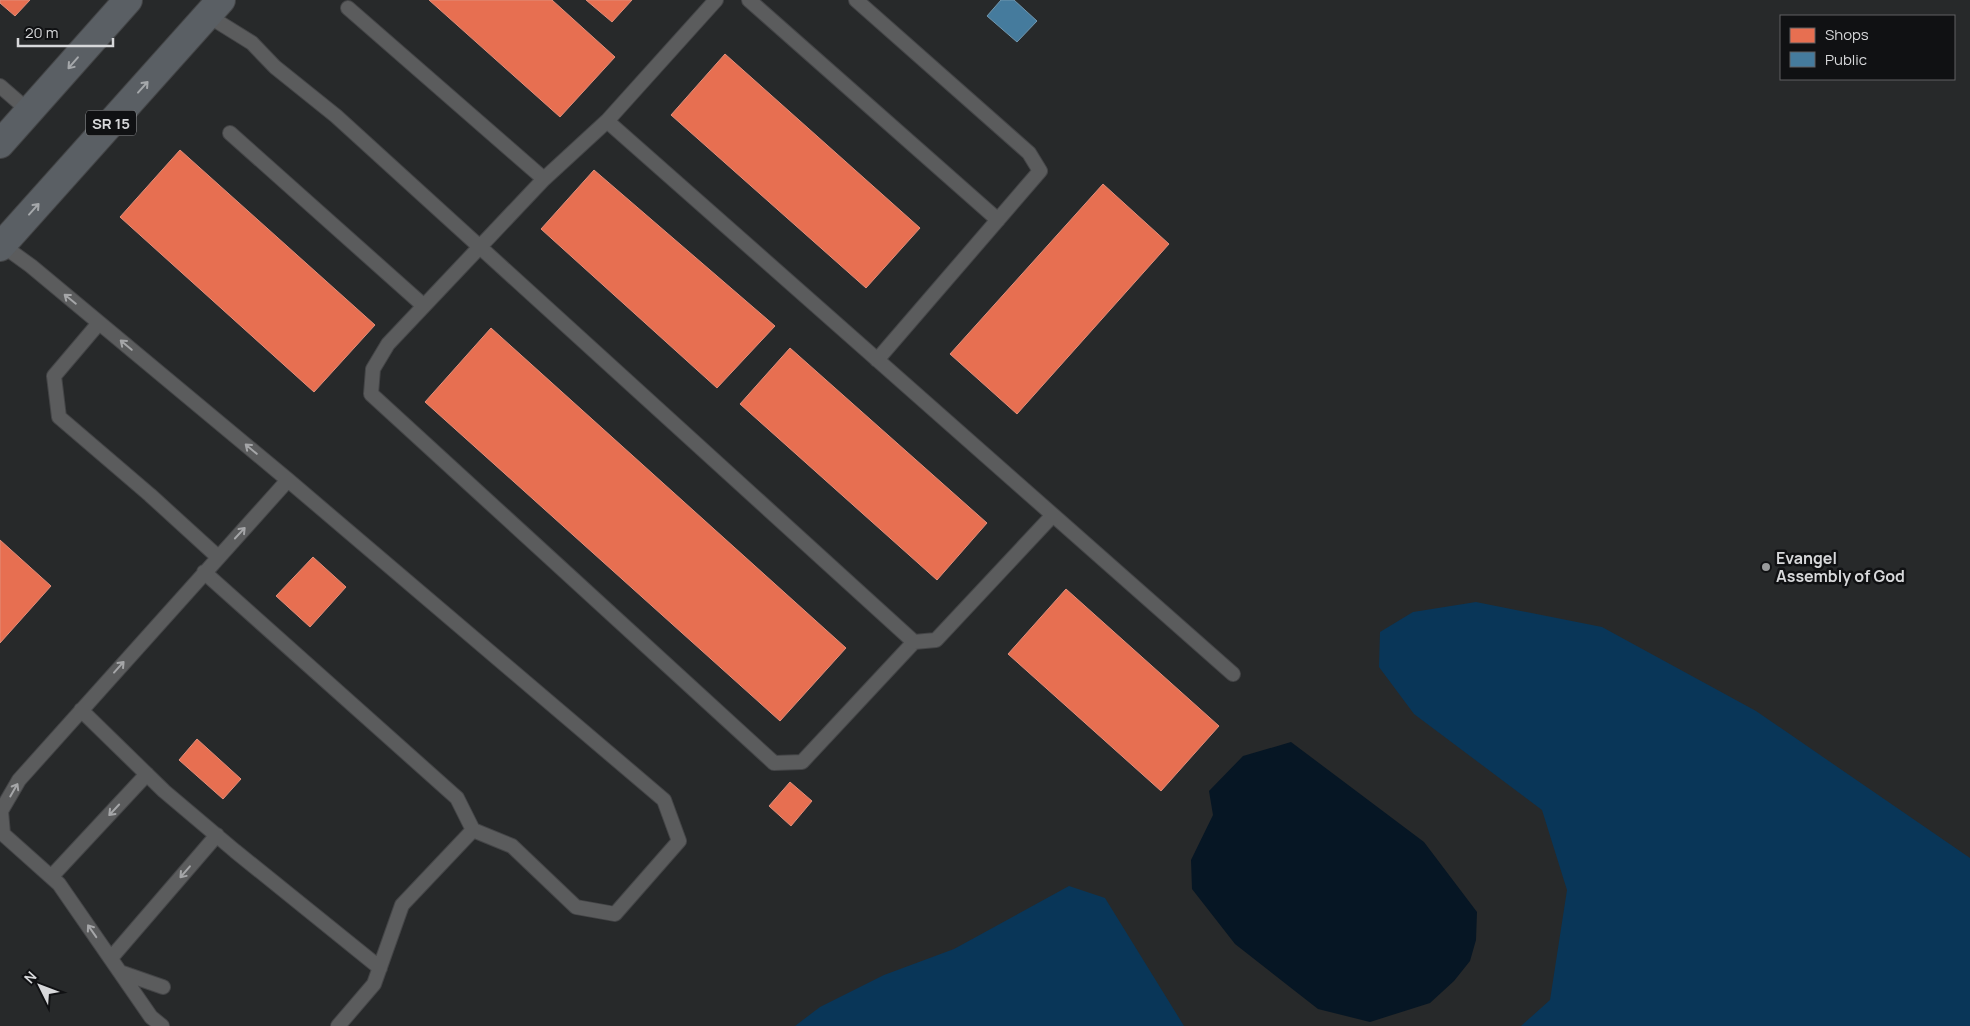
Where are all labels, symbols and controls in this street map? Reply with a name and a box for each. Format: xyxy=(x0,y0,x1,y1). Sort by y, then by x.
scale bar xyxy=(18,15,112,47)
legend xyxy=(1780,15,1955,80)
text: 20 m xyxy=(25,22,58,43)
text: Shops xyxy=(1825,24,1869,45)
text: Public xyxy=(1825,49,1867,70)
one-way arrow xyxy=(67,56,78,69)
one-way arrow xyxy=(137,81,149,94)
road number: SR 15 xyxy=(86,110,136,136)
one-way arrow xyxy=(29,202,40,215)
one-way arrow xyxy=(64,293,77,304)
one-way arrow xyxy=(119,339,132,350)
one-way arrow xyxy=(244,443,257,454)
one-way arrow xyxy=(234,526,245,539)
place label: Evangel Assembly of God xyxy=(1776,547,1905,587)
marker: Evangel Assembly of God xyxy=(1760,561,1772,573)
one-way arrow xyxy=(114,660,125,673)
one-way arrow xyxy=(9,783,19,797)
one-way arrow xyxy=(108,803,120,816)
one-way arrow xyxy=(179,865,191,878)
one-way arrow xyxy=(87,924,97,938)
north arrow xyxy=(15,961,65,1011)
text: N xyxy=(20,967,40,987)

